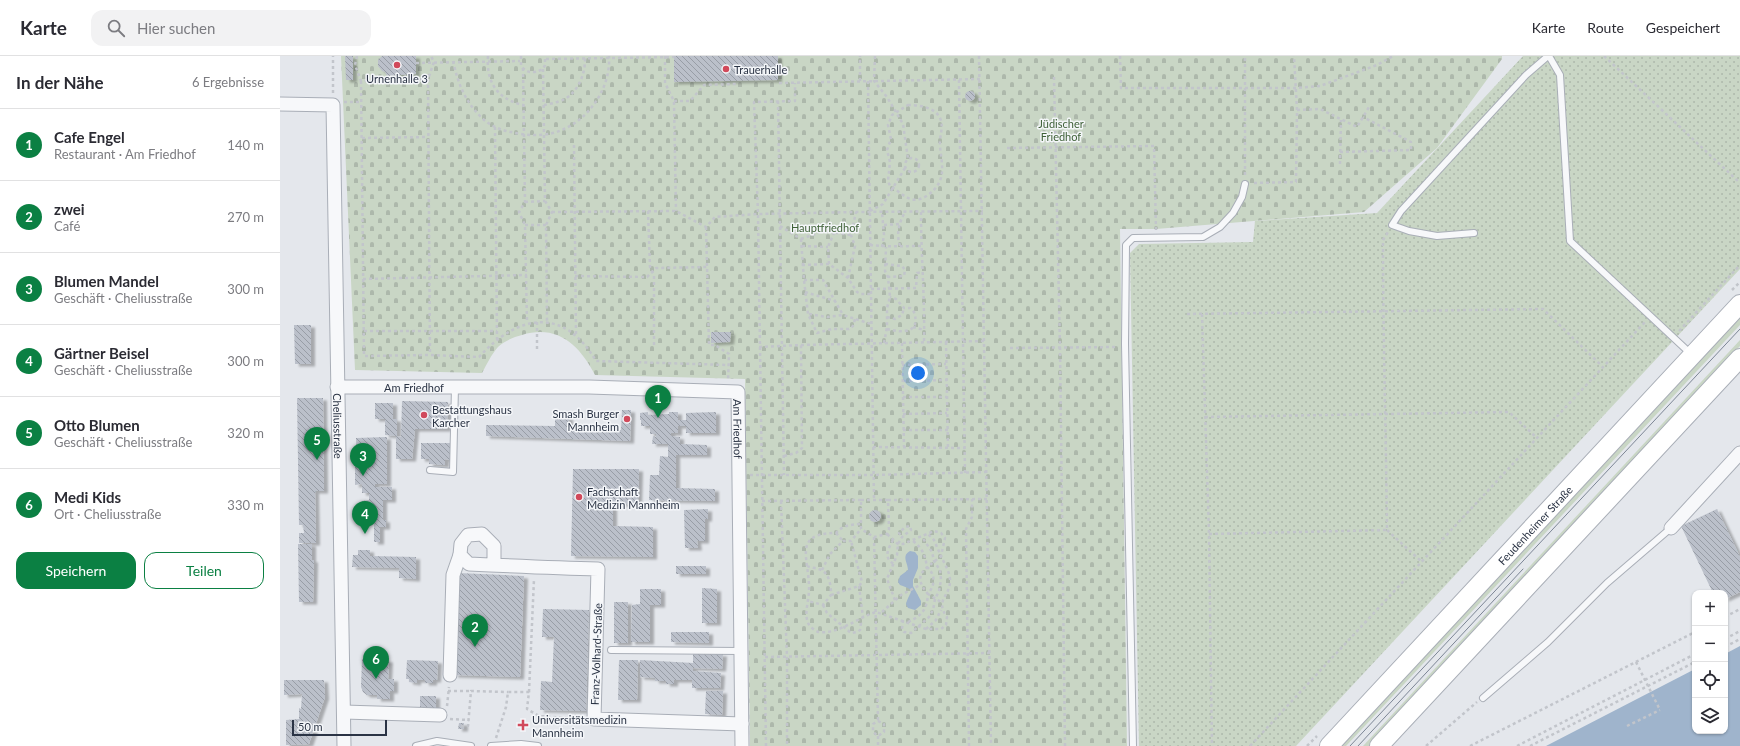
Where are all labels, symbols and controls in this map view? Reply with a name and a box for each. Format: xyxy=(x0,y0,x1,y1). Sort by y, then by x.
search box xyxy=(91,10,371,46)
text: Karte xyxy=(20,16,67,39)
icon: search xyxy=(105,17,127,39)
text: Hier suchen xyxy=(137,19,215,37)
text: Karte xyxy=(1532,19,1565,36)
text: Route xyxy=(1587,19,1624,36)
text: Gespeichert xyxy=(1646,19,1720,36)
marker: Urnenhalle 3 xyxy=(392,60,402,70)
place label: Trauerhalle xyxy=(734,63,787,76)
marker: Trauerhalle xyxy=(721,64,731,74)
text: In der Nähe xyxy=(16,72,104,93)
place label: Urnenhalle 3 xyxy=(366,72,428,85)
text: 6 Ergebnisse xyxy=(192,74,264,90)
park label: Jüdischer Friedhof xyxy=(1038,117,1084,143)
text: Cafe Engel xyxy=(54,128,125,146)
text: 1 xyxy=(25,137,33,153)
text: 140 m xyxy=(227,137,264,153)
text: Restaurant · Am Friedhof xyxy=(54,146,196,162)
text: zwei xyxy=(54,200,85,218)
text: 2 xyxy=(25,209,33,225)
text: 270 m xyxy=(227,209,264,225)
text: Café xyxy=(54,218,80,234)
park label: Hauptfriedhof xyxy=(791,221,859,234)
text: Blumen Mandel xyxy=(54,272,159,290)
text: 3 xyxy=(25,281,33,297)
text: 300 m xyxy=(227,281,264,297)
text: Geschäft · Cheliusstraße xyxy=(54,290,192,306)
text: Gärtner Beisel xyxy=(54,344,149,362)
text: 4 xyxy=(25,353,33,369)
text: 300 m xyxy=(227,353,264,369)
text: Geschäft · Cheliusstraße xyxy=(54,362,192,378)
your location xyxy=(908,363,928,383)
street label: Am Friedhof xyxy=(384,381,444,394)
pin: 1 xyxy=(645,385,671,418)
street label: Cheliusstraße xyxy=(331,393,346,459)
street label: Am Friedhof xyxy=(732,399,745,459)
place label: Bestattungshaus Karcher xyxy=(432,403,512,429)
place label: Smash Burger Mannheim xyxy=(552,407,619,433)
marker: Bestattungshaus Karcher xyxy=(419,410,429,420)
marker: Smash Burger Mannheim xyxy=(622,414,632,424)
text: Otto Blumen xyxy=(54,416,140,434)
text: 5 xyxy=(25,425,33,441)
text: 320 m xyxy=(227,425,264,441)
pin: 5 xyxy=(304,427,330,460)
text: Geschäft · Cheliusstraße xyxy=(54,434,192,450)
pin: 3 xyxy=(350,443,376,476)
street label: Feudenheimer Straße xyxy=(1495,482,1575,567)
place label: Fachschaft Medizin Mannheim xyxy=(587,485,680,511)
text: Medi Kids xyxy=(54,488,121,506)
marker: Fachschaft Medizin Mannheim xyxy=(574,492,584,502)
text: 6 xyxy=(25,497,33,513)
text: 330 m xyxy=(227,497,264,513)
pin: 4 xyxy=(352,501,378,534)
text: Ort · Cheliusstraße xyxy=(54,506,161,522)
button: Speichern xyxy=(16,552,136,589)
button: Teilen xyxy=(144,552,264,589)
map controls xyxy=(1692,590,1728,734)
button: + xyxy=(1692,590,1728,626)
street label: Franz-Volhard-Straße xyxy=(588,603,604,705)
pin: 2 xyxy=(462,614,488,647)
button: − xyxy=(1692,626,1728,662)
pin: 6 xyxy=(363,646,389,679)
button: locate xyxy=(1692,662,1728,698)
button: layers xyxy=(1692,698,1728,734)
place label: Universitätsmedizin Mannheim xyxy=(532,713,627,739)
scale bar xyxy=(292,718,387,737)
marker: Universitätsmedizin Mannheim xyxy=(517,719,529,731)
text: 50 m xyxy=(298,720,323,733)

